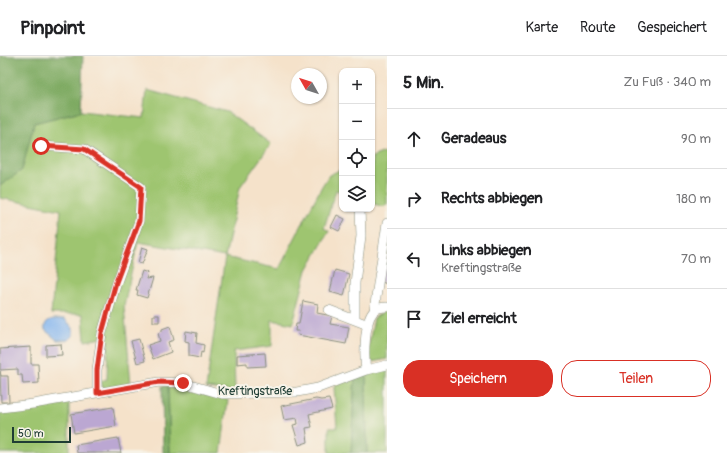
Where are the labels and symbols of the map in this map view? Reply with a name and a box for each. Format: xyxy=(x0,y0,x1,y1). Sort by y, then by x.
north arrow xyxy=(291,68,327,104)
route start xyxy=(32,137,50,155)
route end xyxy=(174,374,192,392)
street label: Kreftingstraße xyxy=(218,384,292,399)
scale bar xyxy=(12,425,71,444)

